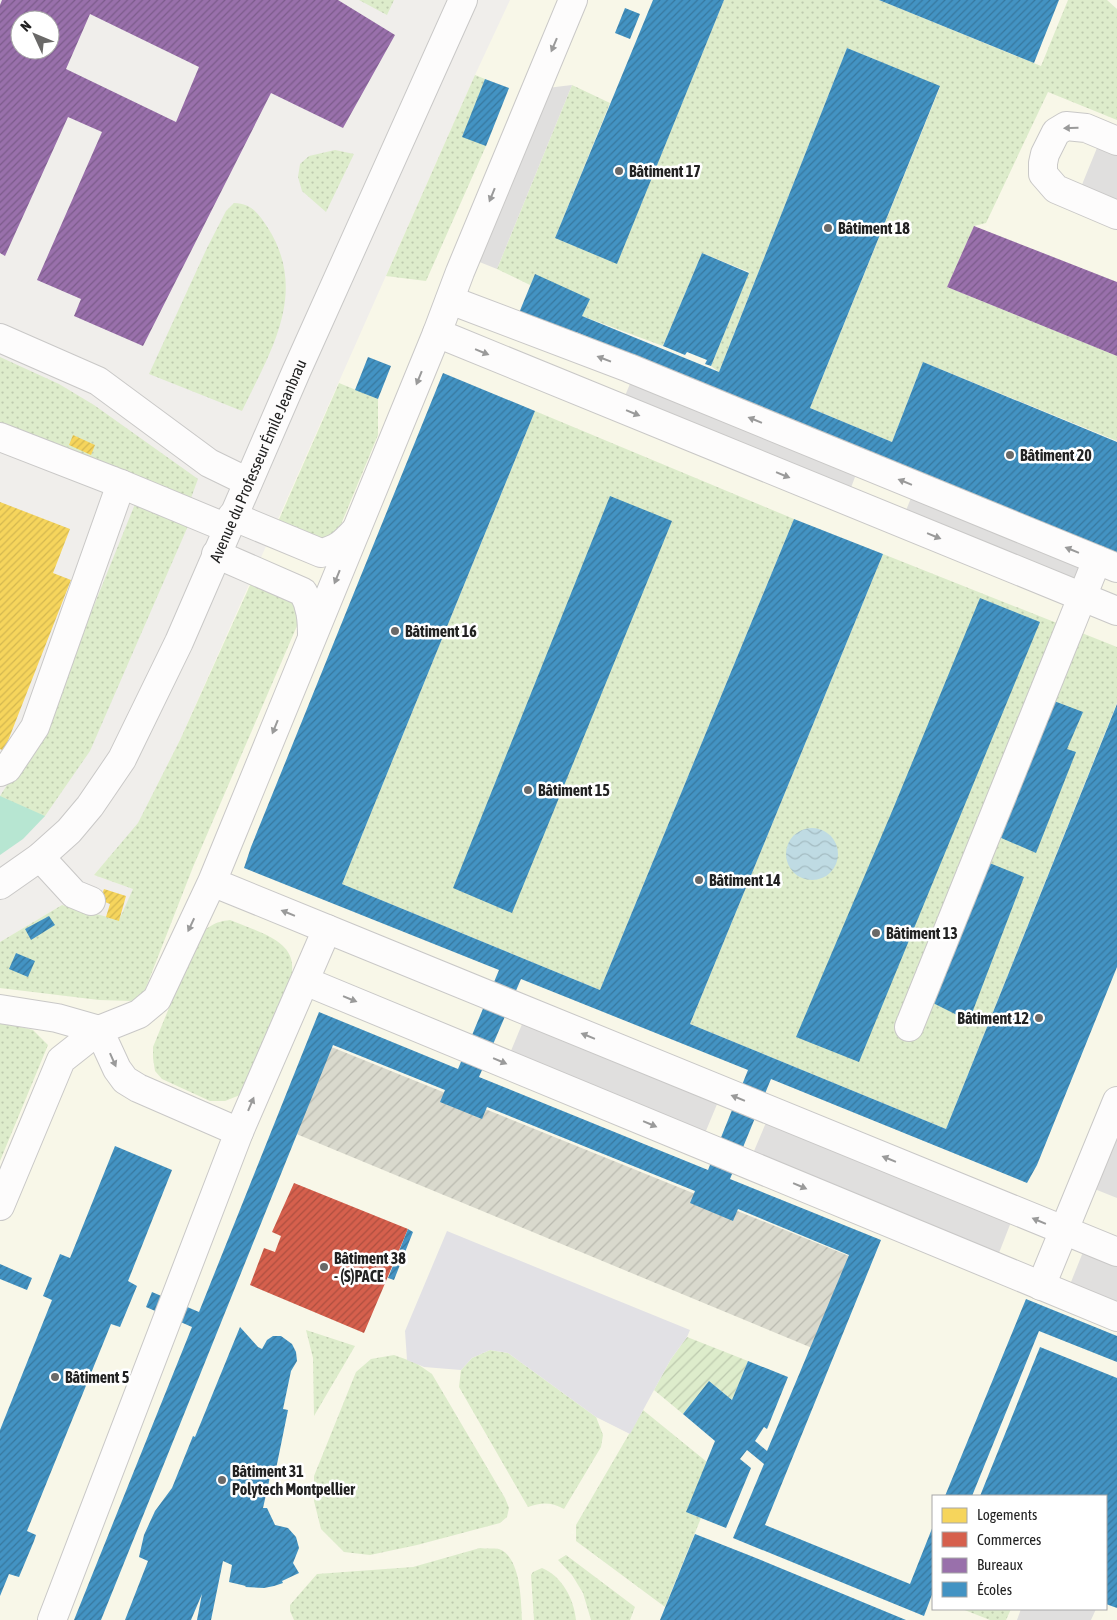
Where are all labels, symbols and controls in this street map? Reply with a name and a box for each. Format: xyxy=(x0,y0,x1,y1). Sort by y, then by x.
north arrow xyxy=(10,10,60,60)
text: N xyxy=(17,17,34,34)
one-way arrow xyxy=(550,38,558,52)
one-way arrow xyxy=(1063,124,1079,132)
place label: Bâtiment 17 xyxy=(629,162,701,180)
marker: Bâtiment 17 xyxy=(613,165,625,177)
one-way arrow xyxy=(487,188,495,202)
place label: Bâtiment 18 xyxy=(838,219,910,237)
marker: Bâtiment 18 xyxy=(822,222,834,234)
one-way arrow xyxy=(475,348,490,356)
one-way arrow xyxy=(597,355,612,362)
street label: Avenue du Professeur Émile Jeanbrau xyxy=(206,356,310,565)
one-way arrow xyxy=(414,371,422,385)
one-way arrow xyxy=(626,410,640,418)
one-way arrow xyxy=(747,416,762,424)
place label: Bâtiment 20 xyxy=(1020,446,1092,464)
marker: Bâtiment 20 xyxy=(1004,449,1016,461)
one-way arrow xyxy=(776,471,791,479)
one-way arrow xyxy=(898,477,912,485)
one-way arrow xyxy=(927,533,941,541)
one-way arrow xyxy=(1064,546,1079,554)
one-way arrow xyxy=(332,570,340,584)
place label: Bâtiment 16 xyxy=(405,622,477,640)
marker: Bâtiment 16 xyxy=(389,625,401,637)
one-way arrow xyxy=(270,720,278,734)
place label: Bâtiment 15 xyxy=(538,781,610,799)
marker: Bâtiment 15 xyxy=(522,784,534,796)
place label: Bâtiment 14 xyxy=(709,871,781,889)
marker: Bâtiment 14 xyxy=(693,874,705,886)
one-way arrow xyxy=(280,909,295,917)
one-way arrow xyxy=(186,918,194,932)
place label: Bâtiment 13 xyxy=(886,924,958,942)
marker: Bâtiment 13 xyxy=(870,927,882,939)
one-way arrow xyxy=(343,996,357,1004)
place label: Bâtiment 12 xyxy=(957,1009,1029,1027)
marker: Bâtiment 12 xyxy=(1033,1012,1045,1024)
one-way arrow xyxy=(580,1032,595,1040)
one-way arrow xyxy=(109,1053,117,1067)
one-way arrow xyxy=(493,1058,507,1066)
one-way arrow xyxy=(731,1093,746,1101)
one-way arrow xyxy=(248,1097,256,1111)
one-way arrow xyxy=(643,1120,657,1128)
one-way arrow xyxy=(882,1155,896,1163)
one-way arrow xyxy=(793,1182,808,1190)
one-way arrow xyxy=(1032,1216,1046,1224)
place label: Bâtiment 38 - (S)PACE xyxy=(334,1249,406,1285)
marker: Bâtiment 38 - (S)PACE xyxy=(318,1261,330,1273)
place label: Bâtiment 5 xyxy=(65,1368,130,1386)
marker: Bâtiment 5 xyxy=(49,1371,61,1383)
place label: Bâtiment 31 Polytech Montpellier xyxy=(232,1462,355,1498)
marker: Bâtiment 31 Polytech Montpellier xyxy=(216,1474,228,1486)
legend xyxy=(932,1495,1107,1610)
text: Logements xyxy=(977,1506,1037,1523)
text: Commerces xyxy=(977,1531,1041,1548)
text: Bureaux xyxy=(977,1556,1023,1573)
text: Écoles xyxy=(977,1581,1012,1598)

